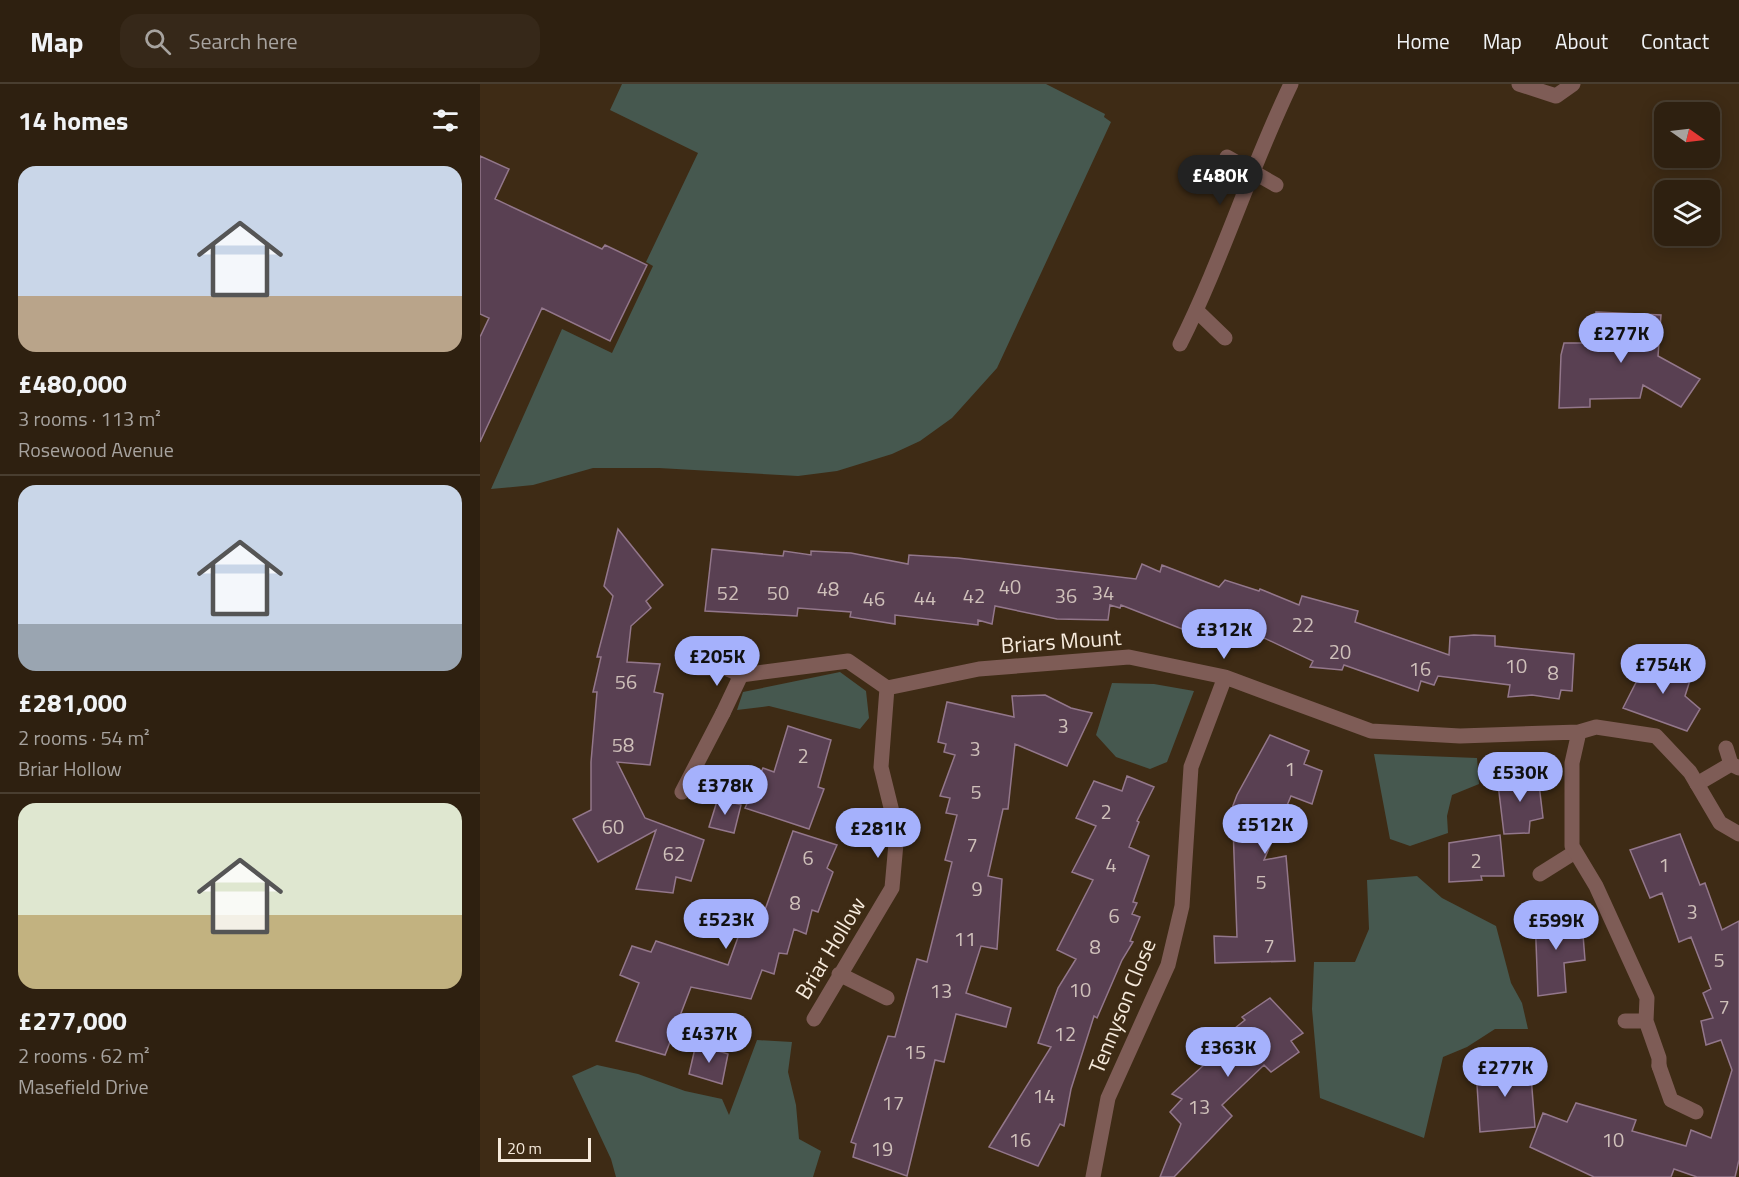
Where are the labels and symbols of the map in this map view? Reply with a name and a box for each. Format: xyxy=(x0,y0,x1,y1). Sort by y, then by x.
north arrow xyxy=(1654,102,1720,168)
pin: £480K xyxy=(1178,155,1262,206)
pin: £277K xyxy=(1579,313,1663,364)
house number: 40 xyxy=(999,571,1021,602)
house number: 48 xyxy=(817,573,839,604)
house number: 52 xyxy=(717,577,739,608)
house number: 50 xyxy=(767,577,789,608)
house number: 34 xyxy=(1092,577,1114,608)
house number: 42 xyxy=(963,580,985,611)
house number: 36 xyxy=(1055,580,1077,611)
house number: 44 xyxy=(914,582,936,613)
house number: 46 xyxy=(863,583,885,614)
pin: £312K xyxy=(1182,609,1266,660)
house number: 22 xyxy=(1292,609,1314,640)
street label: Briars Mount xyxy=(1000,620,1123,662)
pin: £205K xyxy=(675,636,759,687)
house number: 20 xyxy=(1329,636,1351,667)
pin: £754K xyxy=(1621,644,1705,695)
house number: 10 xyxy=(1505,650,1527,681)
house number: 16 xyxy=(1409,653,1431,684)
house number: 8 xyxy=(1547,657,1559,688)
house number: 56 xyxy=(615,666,637,697)
house number: 3 xyxy=(1057,710,1069,741)
house number: 58 xyxy=(612,729,634,760)
house number: 3 xyxy=(969,733,981,764)
house number: 2 xyxy=(797,740,809,771)
pin: £530K xyxy=(1478,752,1562,803)
house number: 1 xyxy=(1284,753,1296,784)
pin: £378K xyxy=(683,765,767,816)
house number: 5 xyxy=(970,776,982,807)
house number: 2 xyxy=(1100,796,1112,827)
pin: £512K xyxy=(1223,804,1307,855)
pin: £281K xyxy=(836,808,920,859)
house number: 60 xyxy=(602,811,624,842)
house number: 7 xyxy=(966,829,978,860)
house number: 62 xyxy=(663,838,685,869)
house number: 6 xyxy=(802,842,814,873)
house number: 2 xyxy=(1470,845,1482,876)
house number: 4 xyxy=(1105,849,1117,880)
house number: 1 xyxy=(1658,849,1670,880)
house number: 5 xyxy=(1255,866,1267,897)
house number: 9 xyxy=(971,873,983,904)
house number: 8 xyxy=(789,887,801,918)
street label: Briar Hollow xyxy=(786,890,874,1006)
house number: 3 xyxy=(1686,896,1698,927)
pin: £523K xyxy=(684,899,768,950)
house number: 6 xyxy=(1108,900,1120,931)
pin: £599K xyxy=(1514,900,1598,951)
house number: 11 xyxy=(954,923,976,954)
house number: 7 xyxy=(1263,930,1275,961)
house number: 8 xyxy=(1089,931,1101,962)
street label: Tennyson Close xyxy=(1079,933,1165,1079)
house number: 5 xyxy=(1713,944,1725,975)
house number: 10 xyxy=(1069,974,1091,1005)
house number: 13 xyxy=(930,975,952,1006)
house number: 7 xyxy=(1718,991,1730,1022)
pin: £437K xyxy=(667,1013,751,1064)
house number: 12 xyxy=(1054,1018,1076,1049)
pin: £363K xyxy=(1186,1027,1270,1078)
house number: 15 xyxy=(904,1036,926,1067)
pin: £277K xyxy=(1463,1047,1547,1098)
house number: 14 xyxy=(1033,1080,1055,1111)
house number: 17 xyxy=(882,1087,904,1118)
house number: 13 xyxy=(1188,1091,1210,1122)
house number: 16 xyxy=(1009,1124,1031,1155)
house number: 10 xyxy=(1602,1124,1624,1155)
house number: 19 xyxy=(871,1133,893,1164)
scale bar xyxy=(498,1135,591,1162)

